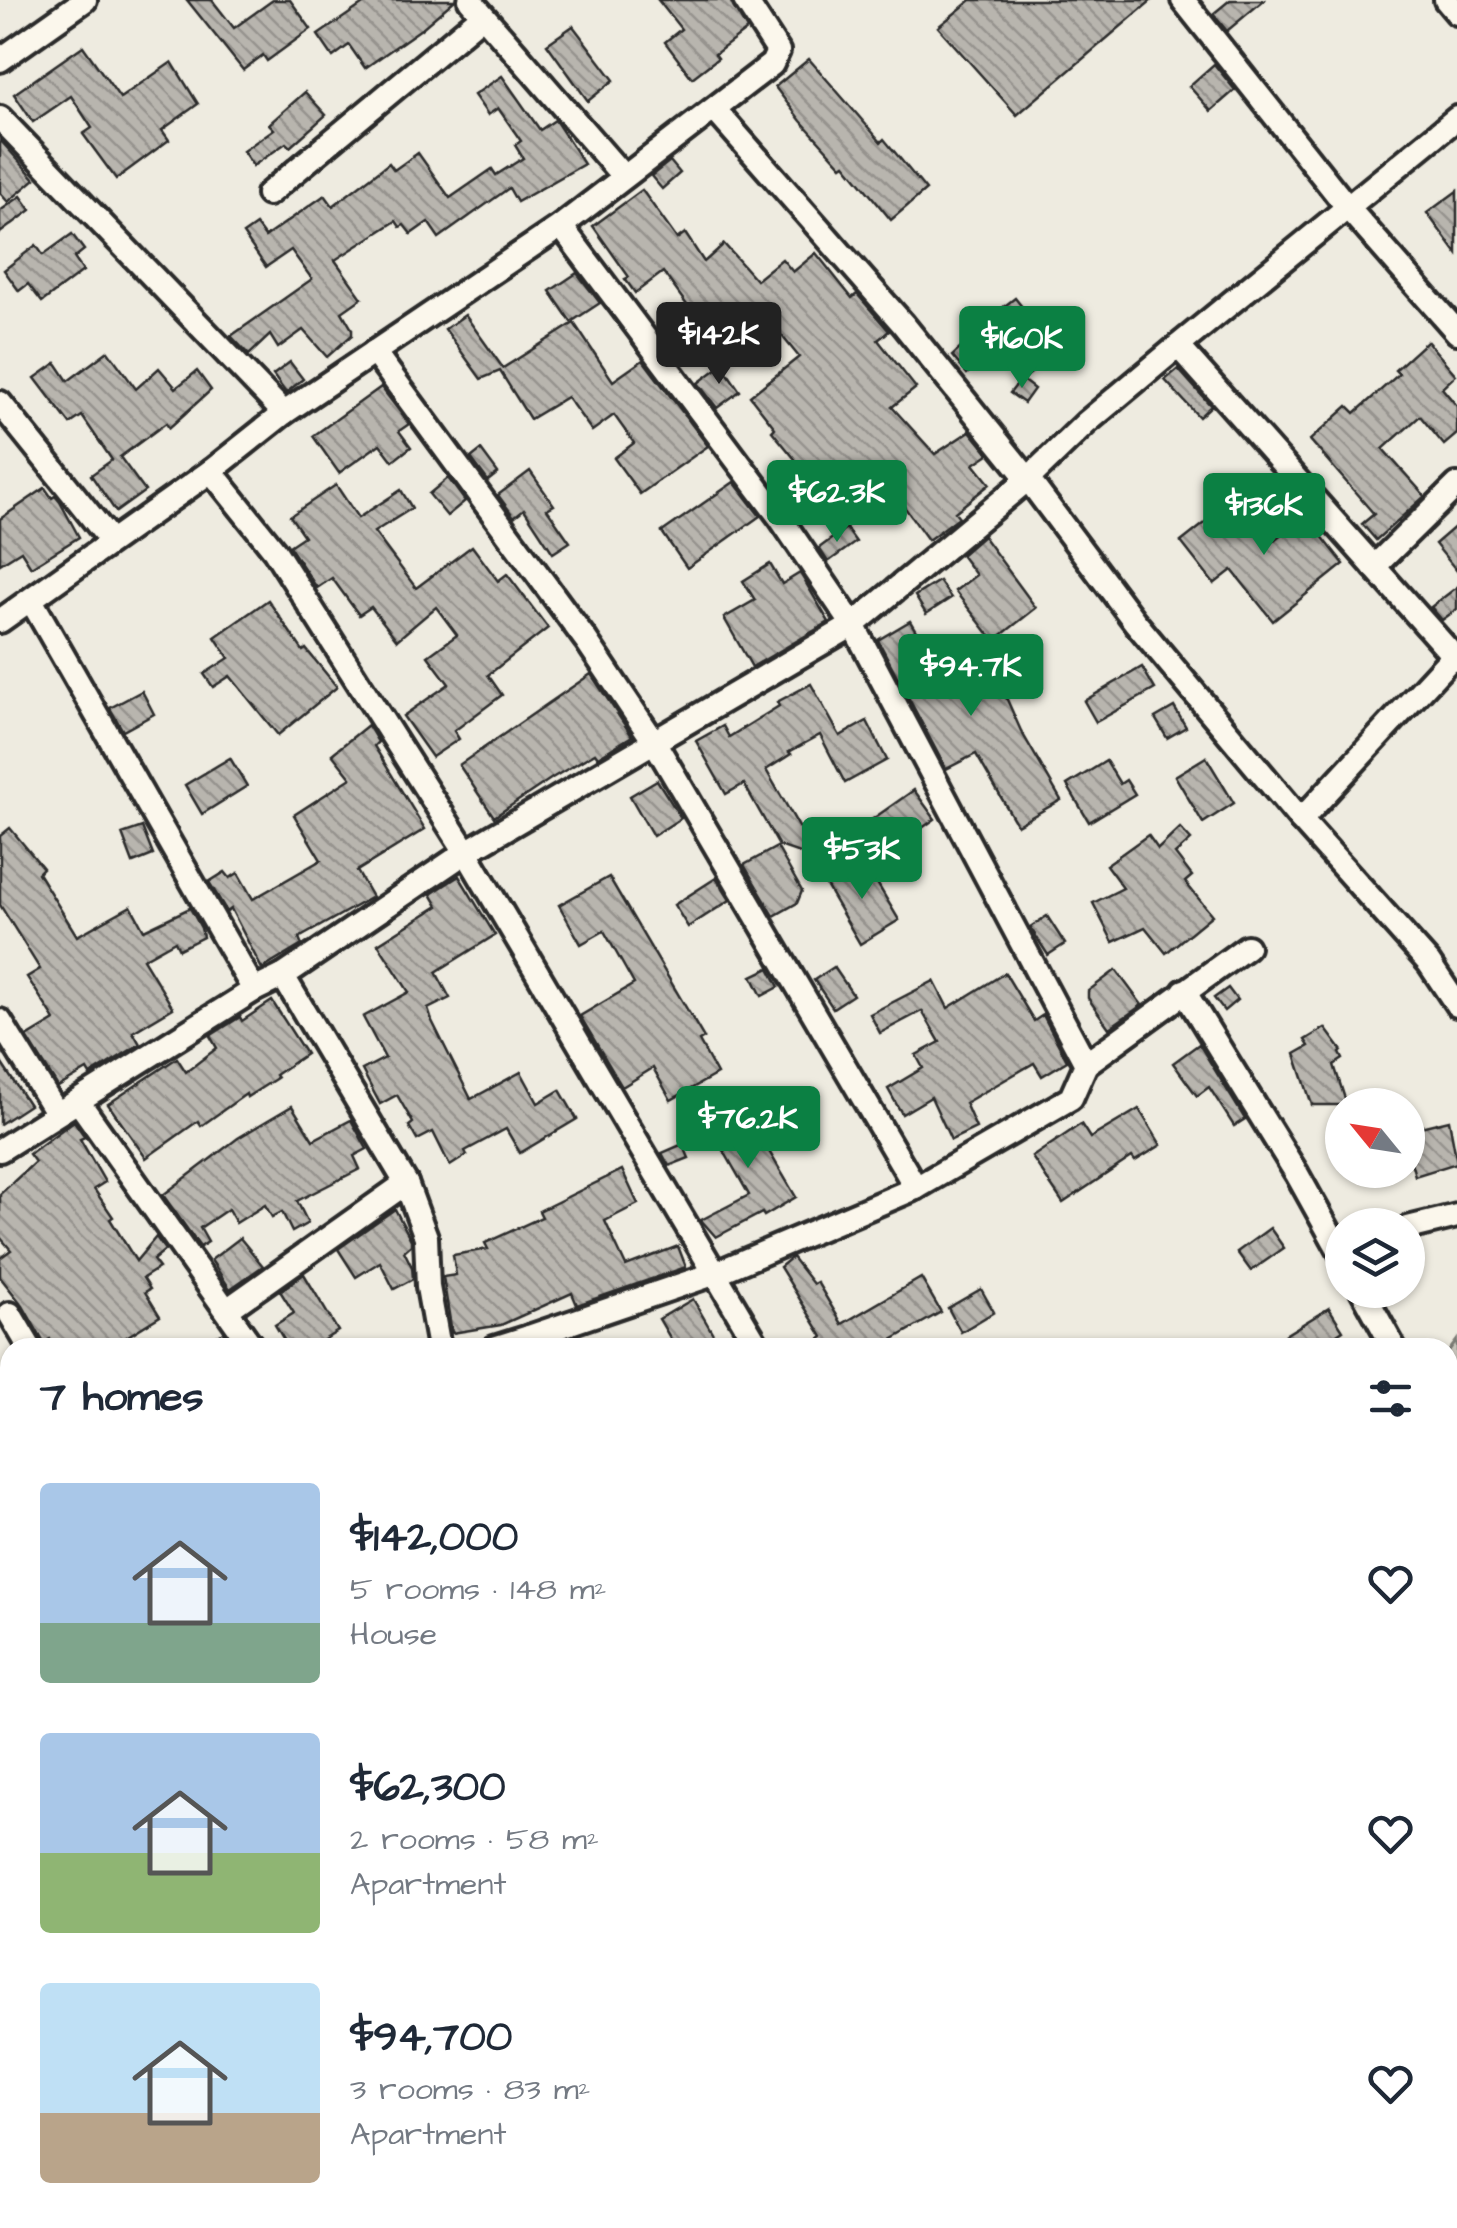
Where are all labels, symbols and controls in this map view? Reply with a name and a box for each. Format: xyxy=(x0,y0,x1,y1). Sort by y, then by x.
pin: $142K xyxy=(649,302,789,387)
pin: $160K xyxy=(952,306,1092,391)
text: $142K xyxy=(678,312,760,357)
text: $160K xyxy=(981,316,1063,361)
pin: $62.3K xyxy=(756,460,918,545)
text: $62.3K xyxy=(789,470,885,515)
pin: $136K xyxy=(1194,473,1334,558)
text: $136K xyxy=(1225,483,1303,528)
pin: $94.7K xyxy=(890,634,1052,719)
text: $94.7K xyxy=(920,644,1022,689)
pin: $53K xyxy=(803,817,921,902)
text: $53K xyxy=(824,827,900,872)
pin: $76.2K xyxy=(667,1086,829,1171)
north arrow xyxy=(1325,1088,1425,1188)
map controls xyxy=(1325,1088,1425,1308)
text: $76.2K xyxy=(698,1096,798,1141)
button: layers xyxy=(1325,1208,1425,1308)
text: 7 homes xyxy=(40,1369,204,1427)
icon: filters xyxy=(1363,1371,1418,1426)
text: $142,000 xyxy=(350,1509,518,1567)
icon: home xyxy=(120,1523,240,1643)
icon: heart xyxy=(1363,1556,1418,1611)
text: 5 rooms · 148 m² xyxy=(350,1567,607,1612)
text: House xyxy=(350,1612,437,1657)
text: $62,300 xyxy=(350,1759,506,1817)
icon: home xyxy=(120,1773,240,1893)
icon: heart xyxy=(1363,1806,1418,1861)
text: 2 rooms · 58 m² xyxy=(350,1817,599,1862)
text: Apartment xyxy=(350,1862,506,1907)
text: $94,700 xyxy=(350,2009,512,2067)
icon: home xyxy=(120,2023,240,2143)
icon: heart xyxy=(1363,2056,1418,2111)
text: 3 rooms · 83 m² xyxy=(350,2067,591,2112)
text: Apartment xyxy=(350,2112,506,2157)

